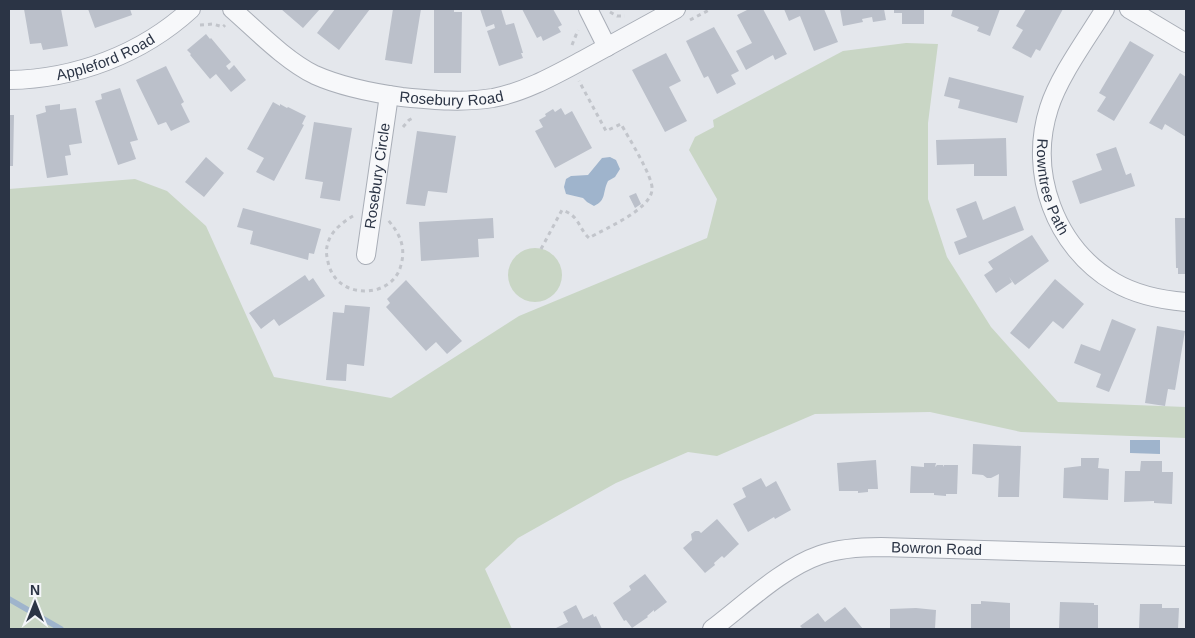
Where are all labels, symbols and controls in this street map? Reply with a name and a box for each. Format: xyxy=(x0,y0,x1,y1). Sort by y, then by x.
street label: Appleford Road xyxy=(55,30,157,83)
street label: Rosebury Road xyxy=(399,87,505,109)
street label: Rosebury Circle xyxy=(361,122,393,230)
street label: Rowntree Path xyxy=(1034,138,1073,238)
street label: Bowron Road xyxy=(891,538,982,558)
north arrow xyxy=(10,578,60,628)
text: N xyxy=(30,582,40,598)

